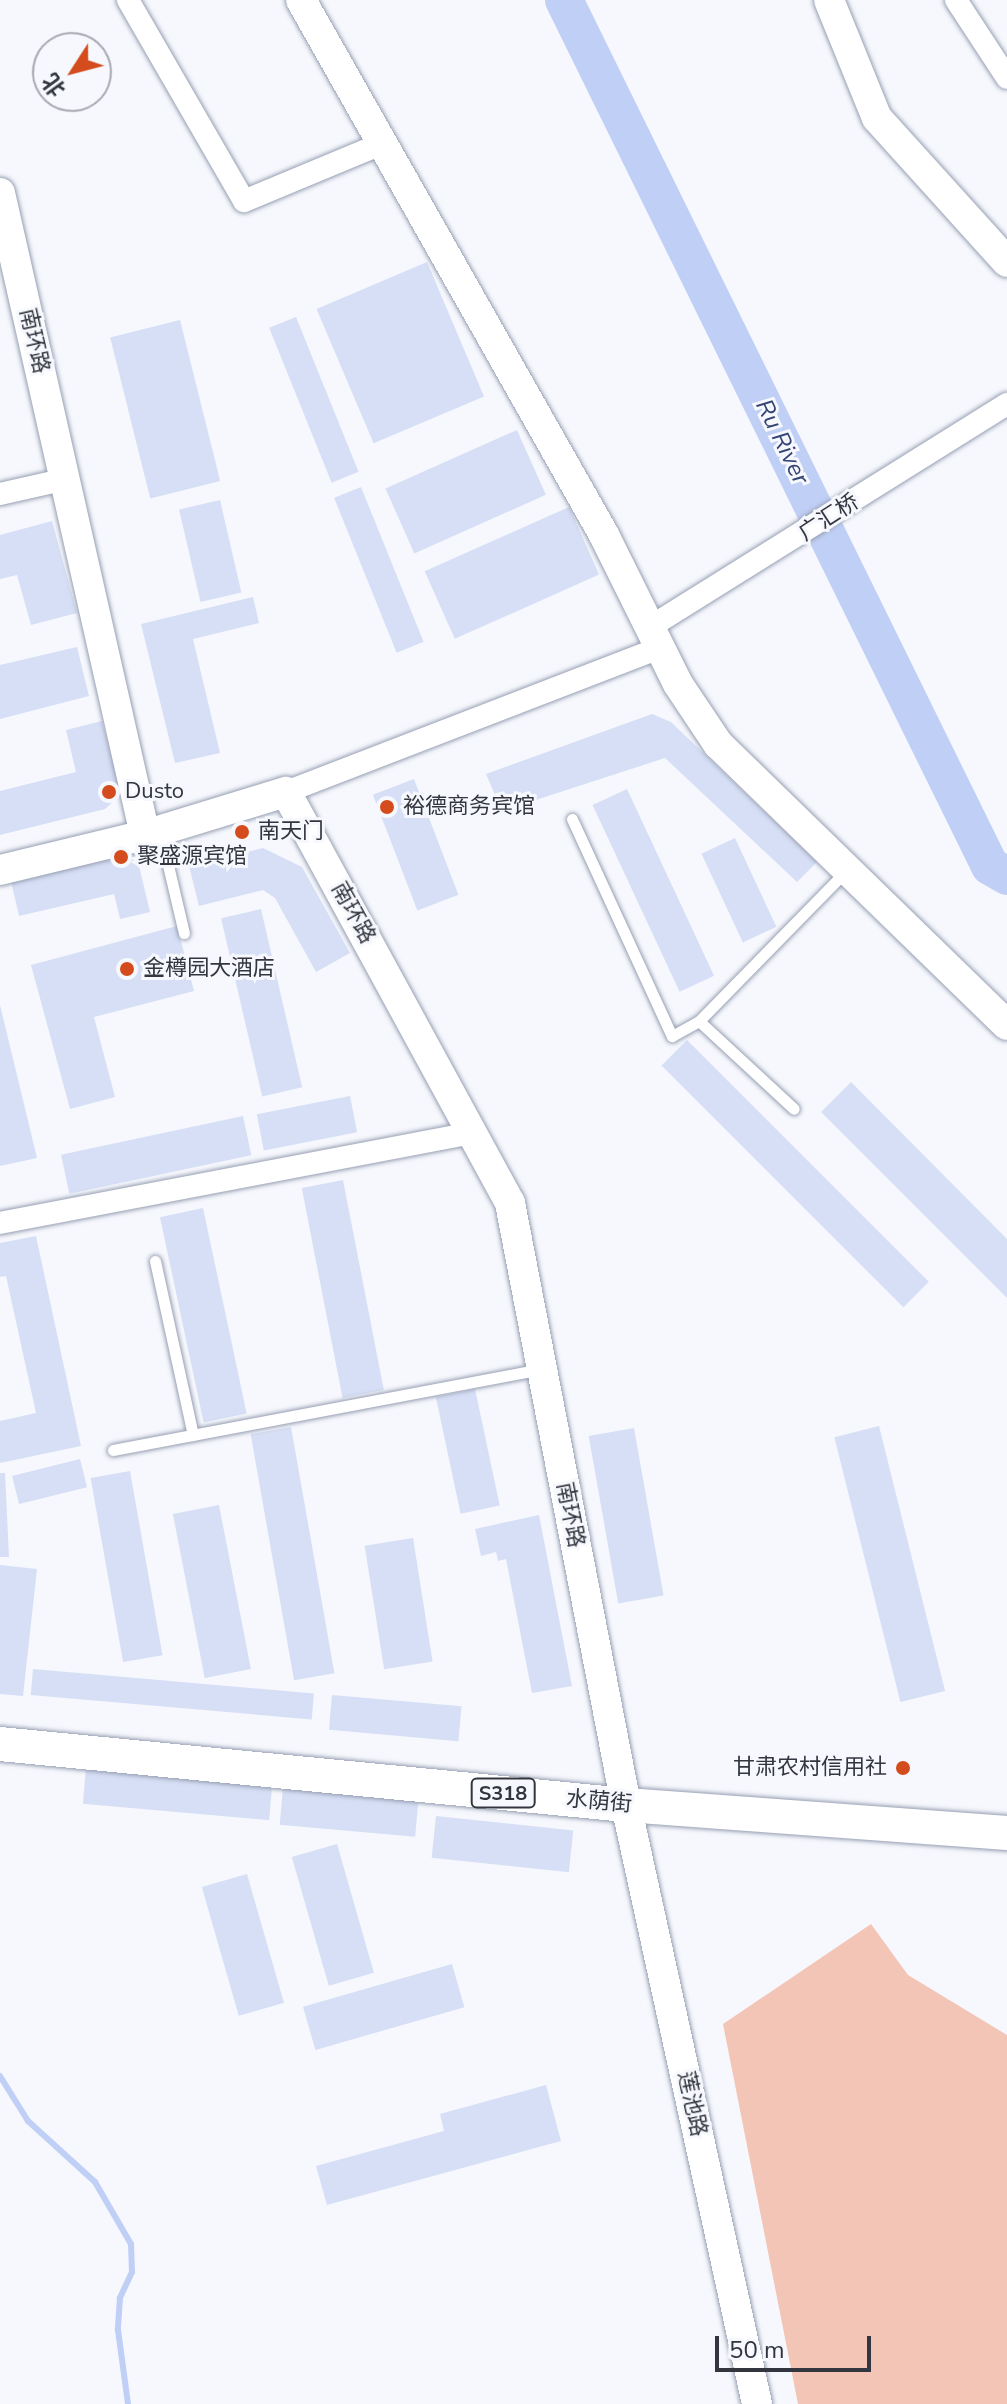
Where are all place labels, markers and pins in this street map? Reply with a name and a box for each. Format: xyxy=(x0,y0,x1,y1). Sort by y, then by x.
place label: Dusto xyxy=(125,779,184,805)
marker: Dusto xyxy=(100,783,118,801)
place label: 裕德商务宾馆 xyxy=(403,794,535,820)
marker: 裕德商务宾馆 xyxy=(378,798,396,816)
place label: 南天门 xyxy=(258,819,324,845)
marker: 南天门 xyxy=(233,823,251,841)
place label: 聚盛源宾馆 xyxy=(137,844,247,870)
marker: 聚盛源宾馆 xyxy=(112,848,130,866)
place label: 金樽园大酒店 xyxy=(143,956,275,982)
marker: 金樽园大酒店 xyxy=(118,960,136,978)
place label: 甘肃农村信用社 xyxy=(733,1755,887,1781)
marker: 甘肃农村信用社 xyxy=(894,1759,912,1777)

